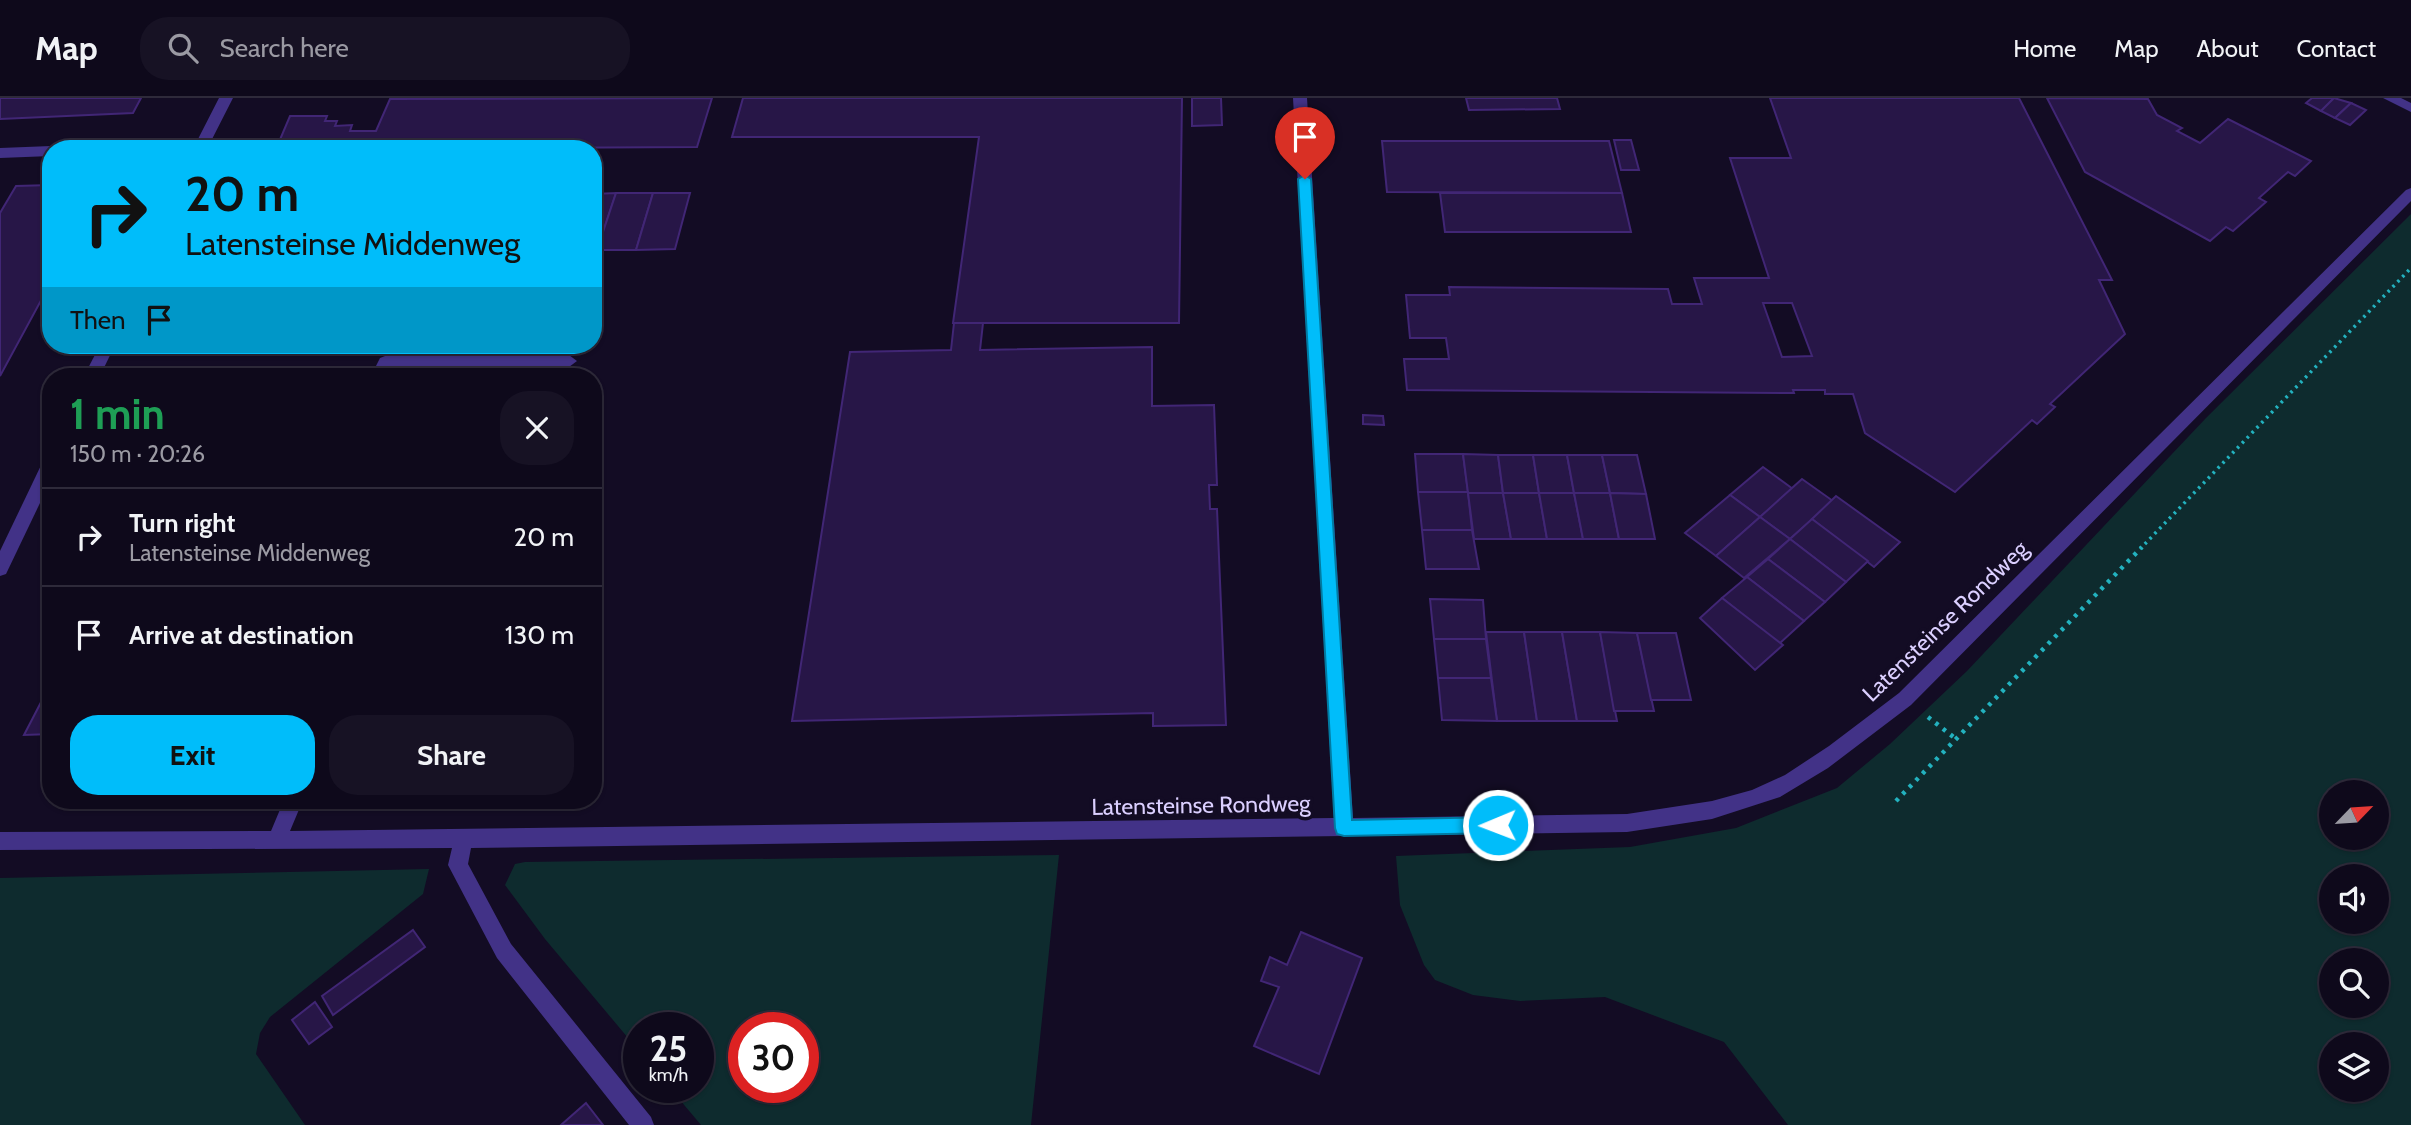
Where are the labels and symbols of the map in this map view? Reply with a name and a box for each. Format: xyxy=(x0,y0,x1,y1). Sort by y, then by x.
pin xyxy=(1275,107,1335,179)
street label: Latensteinse Rondweg xyxy=(1856,534,2034,707)
north arrow xyxy=(2319,780,2389,850)
position arrow xyxy=(1461,788,1535,862)
street label: Latensteinse Rondweg xyxy=(1091,789,1311,821)
speed limit sign: 30 xyxy=(728,1012,819,1103)

